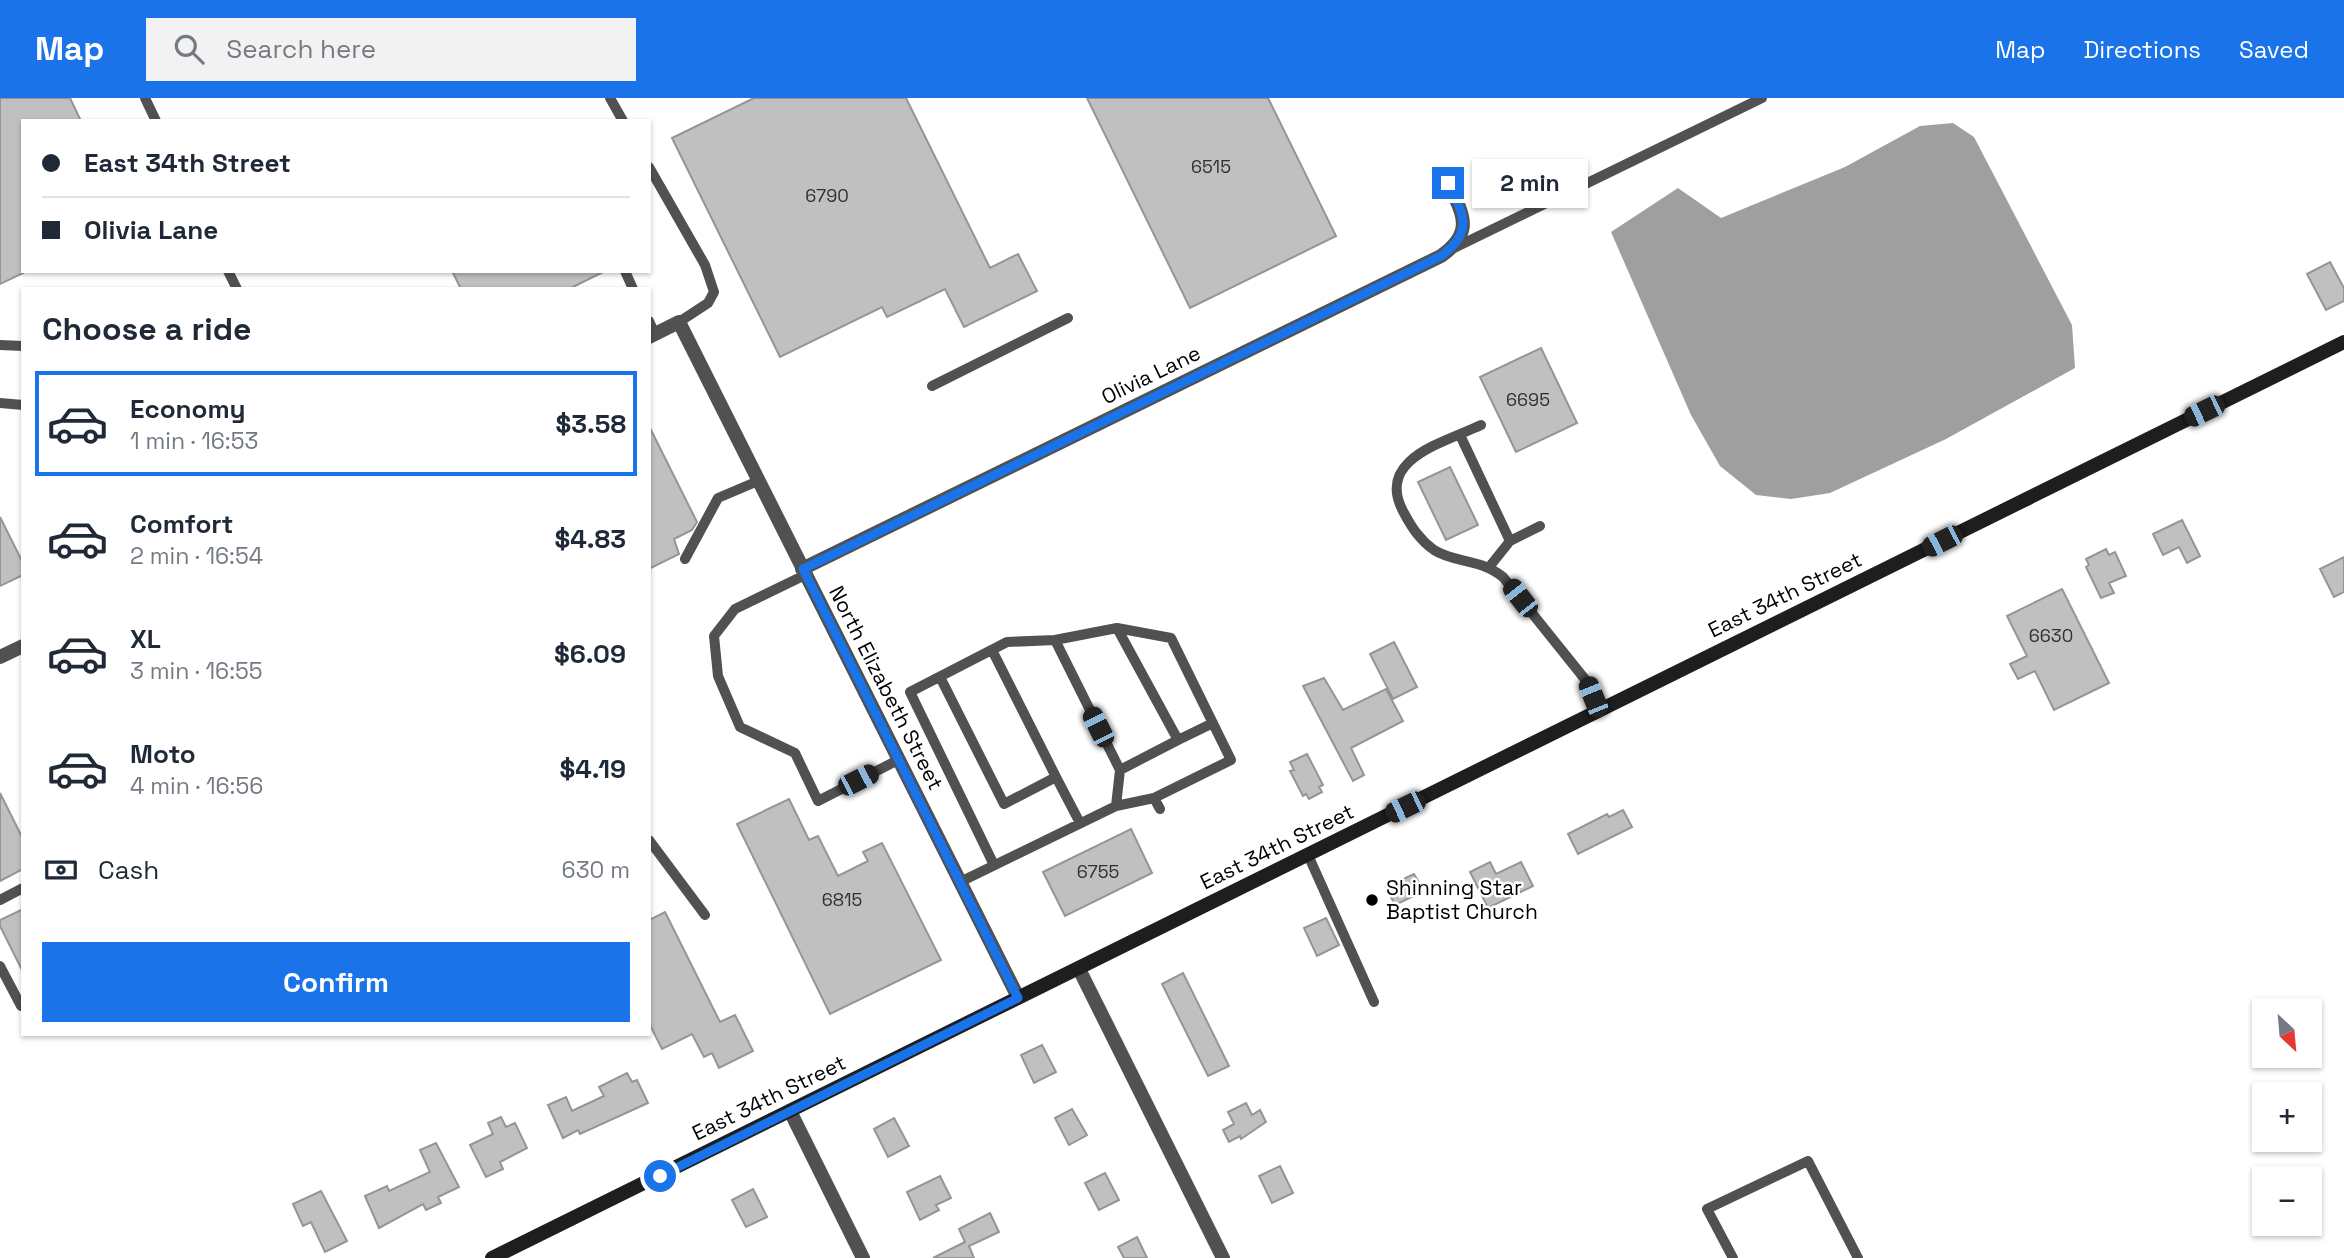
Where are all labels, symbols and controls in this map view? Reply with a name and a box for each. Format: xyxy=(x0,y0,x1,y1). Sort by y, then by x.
search box xyxy=(146,18,636,81)
text: Map xyxy=(35,28,104,70)
icon: search xyxy=(170,30,208,68)
text: Search here xyxy=(226,32,376,66)
text: Map xyxy=(1995,34,2045,65)
text: Directions xyxy=(2083,34,2201,65)
text: Saved xyxy=(2239,34,2309,65)
text: East 34th Street xyxy=(84,146,291,180)
house number: 6515 xyxy=(1191,155,1231,178)
callout: 2 min xyxy=(1472,158,1588,208)
route end xyxy=(1432,167,1464,199)
text: 2 min xyxy=(1500,168,1560,198)
house number: 6790 xyxy=(805,184,849,207)
text: Olivia Lane xyxy=(84,213,218,247)
text: Choose a ride xyxy=(42,309,252,349)
street label: Olivia Lane xyxy=(1097,339,1205,410)
house number: 6695 xyxy=(1506,388,1550,411)
icon: car xyxy=(46,392,109,455)
text: Economy xyxy=(130,392,246,426)
car xyxy=(2181,392,2228,430)
text: $3.58 xyxy=(555,407,626,441)
text: 1 min · 16:53 xyxy=(130,426,258,456)
icon: car xyxy=(46,507,109,570)
text: Comfort xyxy=(130,507,233,541)
text: $4.83 xyxy=(555,522,626,556)
car xyxy=(1919,522,1966,560)
text: 2 min · 16:54 xyxy=(130,541,263,571)
street label: East 34th Street xyxy=(1704,546,1866,643)
car xyxy=(1499,575,1542,621)
street label: North Elizabeth Street xyxy=(823,581,950,794)
icon: car xyxy=(46,622,109,685)
text: XL xyxy=(130,622,161,656)
house number: 6630 xyxy=(2029,624,2073,647)
text: $6.09 xyxy=(554,637,626,671)
text: 3 min · 16:55 xyxy=(130,656,263,686)
car xyxy=(1576,674,1611,720)
car xyxy=(1080,704,1117,750)
icon: car xyxy=(46,737,109,800)
text: Moto xyxy=(130,737,196,771)
text: $4.19 xyxy=(559,752,626,786)
car xyxy=(835,761,882,799)
text: 4 min · 16:56 xyxy=(130,771,263,801)
car xyxy=(1382,788,1429,826)
street label: East 34th Street xyxy=(1196,798,1358,895)
icon: cash xyxy=(42,851,80,889)
text: Cash xyxy=(98,853,159,887)
text: 630 m xyxy=(562,855,630,885)
house number: 6755 xyxy=(1077,860,1119,883)
place label: Shinning Star Baptist Church xyxy=(1386,874,1538,925)
house number: 6815 xyxy=(822,888,862,911)
marker: Shinning Star Baptist Church xyxy=(1364,892,1380,908)
button: Confirm xyxy=(42,942,630,1022)
north arrow xyxy=(2252,998,2322,1068)
map controls xyxy=(2252,998,2322,1236)
street label: East 34th Street xyxy=(688,1049,850,1146)
button: + xyxy=(2252,1082,2322,1152)
route start xyxy=(644,1160,676,1192)
button: − xyxy=(2252,1166,2322,1236)

